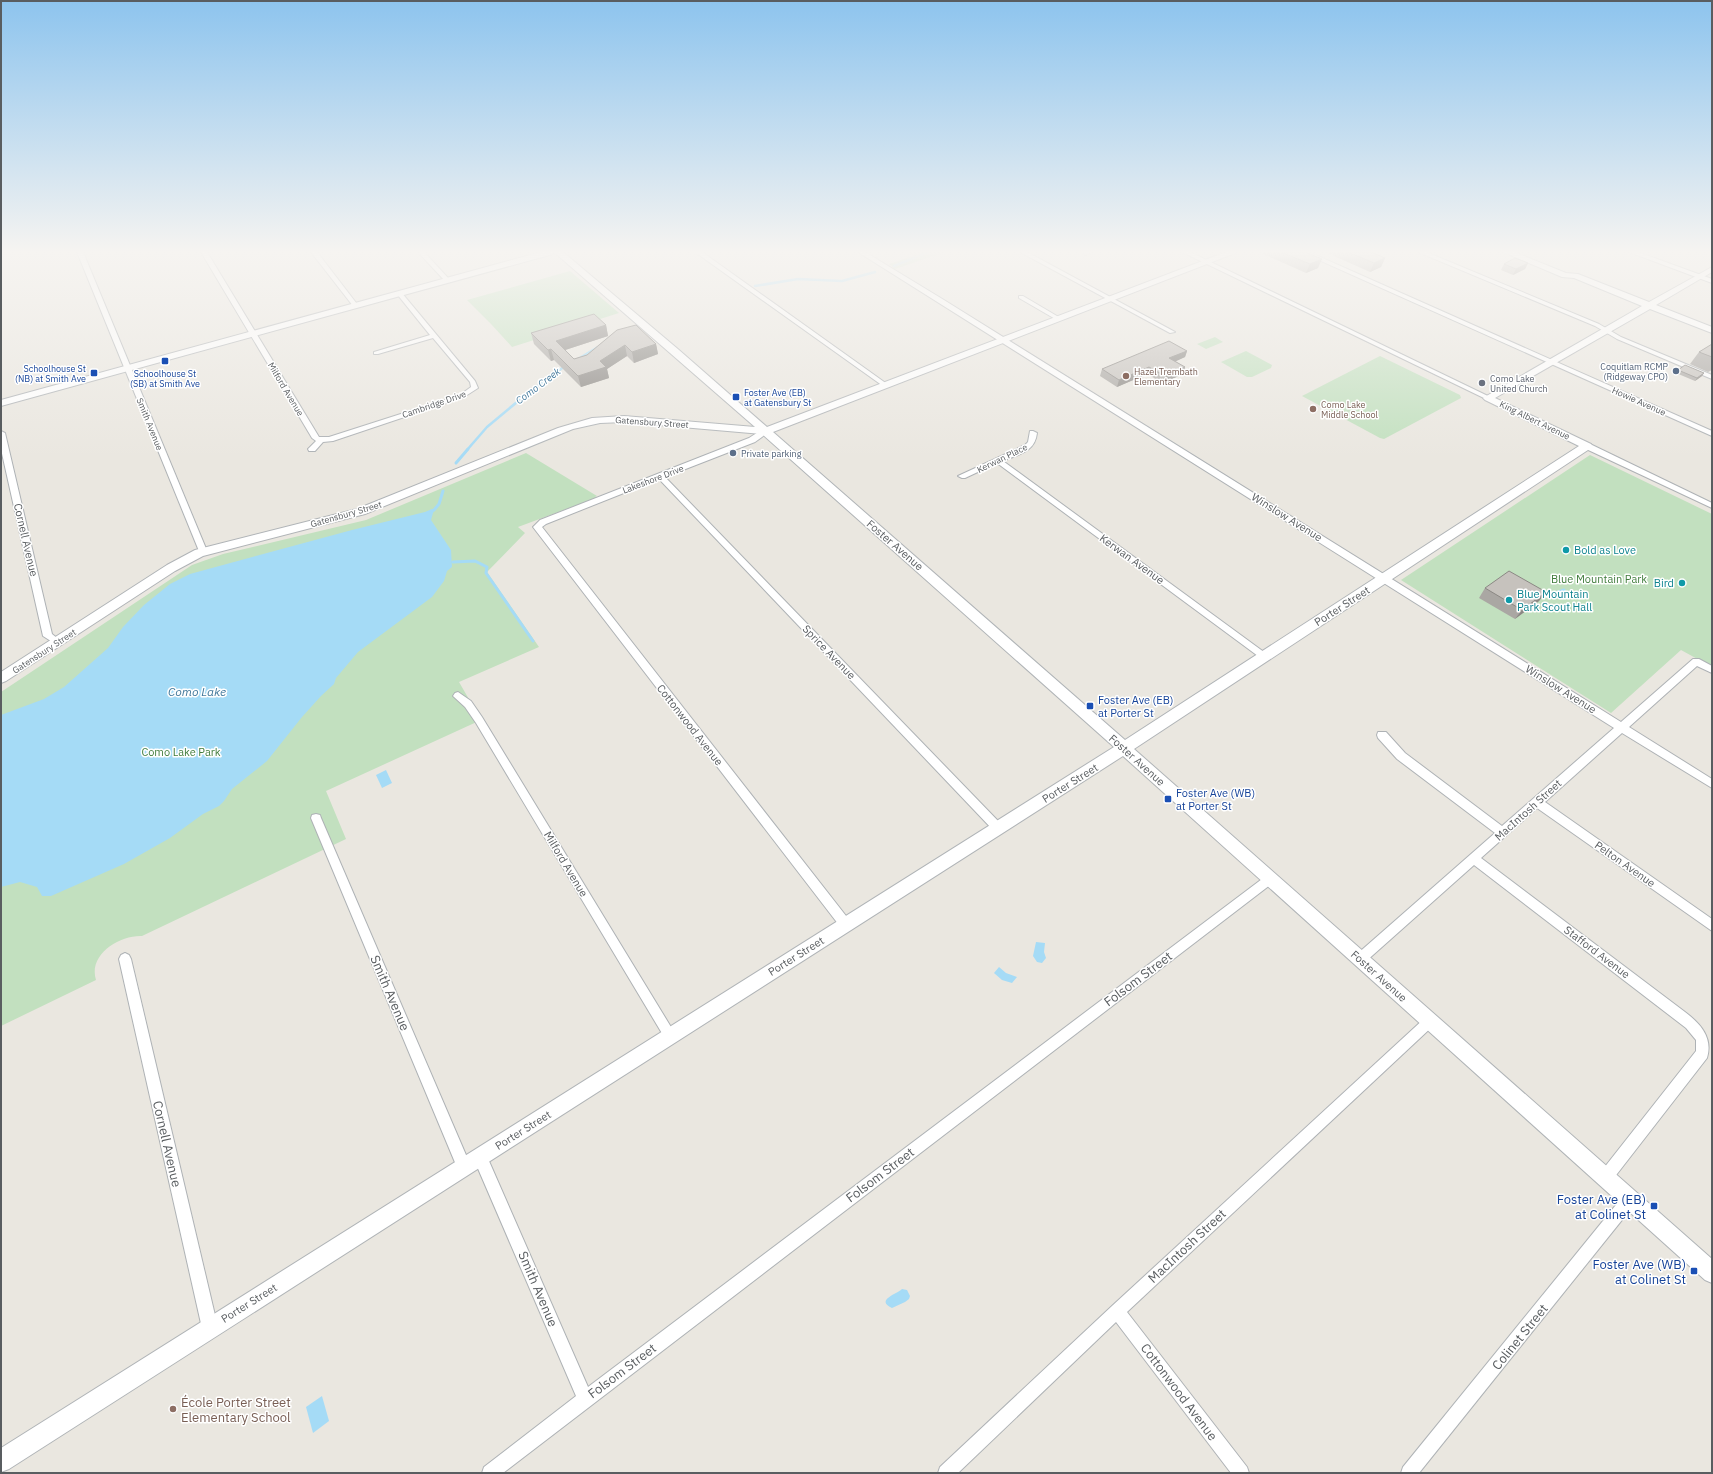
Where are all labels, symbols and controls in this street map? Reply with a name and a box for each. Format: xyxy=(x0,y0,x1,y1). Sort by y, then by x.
marker: Schoolhouse St (SB) at Smith Ave xyxy=(160,356,170,366)
street label: Milford Avenue xyxy=(266,360,306,418)
place label: Coquitlam RCMP (Ridgeway CPO) xyxy=(1600,361,1669,382)
place label: Schoolhouse St (NB) at Smith Ave xyxy=(15,363,86,384)
water label: Como Creek xyxy=(513,364,564,407)
place label: Hazel Trembath Elementary xyxy=(1134,366,1198,387)
marker: Coquitlam RCMP (Ridgeway CPO) xyxy=(1671,366,1681,376)
marker: Schoolhouse St (NB) at Smith Ave xyxy=(89,368,99,378)
place label: Schoolhouse St (SB) at Smith Ave xyxy=(130,368,200,389)
marker: Hazel Trembath Elementary xyxy=(1121,371,1131,381)
place label: Como Lake United Church xyxy=(1490,373,1548,394)
marker: Como Lake United Church xyxy=(1477,378,1487,388)
street label: Howie Avenue xyxy=(1610,384,1668,418)
place label: Foster Ave (EB) at Gatensbury St xyxy=(744,387,811,408)
street label: Cambridge Drive xyxy=(401,388,467,420)
marker: Foster Ave (EB) at Gatensbury St xyxy=(731,392,741,402)
street label: Smith Avenue xyxy=(134,396,166,452)
street label: King Albert Avenue xyxy=(1498,398,1572,442)
place label: Como Lake Middle School xyxy=(1321,399,1378,420)
marker: Como Lake Middle School xyxy=(1308,404,1318,414)
street label: Gatensbury Street xyxy=(615,414,689,430)
street label: Kerwan Place xyxy=(975,441,1029,475)
marker: Private parking xyxy=(728,448,738,458)
place label: Private parking xyxy=(741,448,802,459)
street label: Lakeshore Drive xyxy=(621,462,685,496)
street label: Winslow Avenue xyxy=(1249,490,1325,544)
street label: Gatensbury Street xyxy=(309,499,383,529)
street label: Cornell Avenue xyxy=(11,502,41,578)
street label: Foster Avenue xyxy=(864,517,926,573)
street label: Kerwan Avenue xyxy=(1097,531,1167,587)
place label: Bold as Love xyxy=(1574,543,1636,557)
marker: Bold as Love xyxy=(1561,545,1571,555)
park label: Blue Mountain Park xyxy=(1551,572,1647,586)
place label: Bird xyxy=(1654,576,1674,590)
marker: Bird xyxy=(1677,578,1687,588)
street label: Porter Street xyxy=(1312,583,1372,629)
place label: Blue Mountain Park Scout Hall xyxy=(1517,587,1592,614)
marker: Blue Mountain Park Scout Hall xyxy=(1504,595,1514,605)
street label: Sprice Avenue xyxy=(800,622,858,682)
street label: Gatensbury Street xyxy=(10,626,78,676)
street label: Winslow Avenue xyxy=(1523,662,1599,716)
street label: Cottonwood Avenue xyxy=(654,682,726,768)
water label: Como Lake xyxy=(168,684,226,699)
place label: Foster Ave (EB) at Porter St xyxy=(1098,693,1174,720)
marker: Foster Ave (EB) at Porter St xyxy=(1085,701,1095,711)
street label: Foster Avenue xyxy=(1106,731,1168,789)
park label: Como Lake Park xyxy=(141,745,221,759)
street label: Porter Street xyxy=(1039,760,1101,806)
street label: MacIntosh Street xyxy=(1492,776,1564,844)
place label: Foster Ave (WB) at Porter St xyxy=(1176,786,1255,813)
marker: Foster Ave (WB) at Porter St xyxy=(1163,794,1173,804)
street label: Milford Avenue xyxy=(541,829,591,899)
street label: Pelton Avenue xyxy=(1592,838,1658,890)
street label: Stafford Avenue xyxy=(1561,923,1633,981)
street label: Porter Street xyxy=(765,933,827,979)
street label: Foster Avenue xyxy=(1348,947,1410,1005)
street label: Folsom Street xyxy=(1100,948,1176,1010)
street label: Smith Avenue xyxy=(366,953,414,1033)
street label: Cornell Avenue xyxy=(149,1099,185,1189)
street label: Porter Street xyxy=(492,1107,554,1153)
street label: Folsom Street xyxy=(842,1144,918,1206)
place label: Foster Ave (EB) at Colinet St xyxy=(1557,1191,1646,1223)
marker: Foster Ave (EB) at Colinet St xyxy=(1649,1201,1659,1211)
street label: MacIntosh Street xyxy=(1144,1205,1230,1287)
street label: Smith Avenue xyxy=(514,1249,562,1329)
place label: Foster Ave (WB) at Colinet St xyxy=(1592,1256,1686,1288)
marker: Foster Ave (WB) at Colinet St xyxy=(1689,1266,1699,1276)
street label: Porter Street xyxy=(218,1280,280,1326)
street label: Colinet Street xyxy=(1488,1301,1552,1373)
street label: Folsom Street xyxy=(584,1340,660,1402)
street label: Cottonwood Avenue xyxy=(1137,1340,1221,1444)
place label: École Porter Street Elementary School xyxy=(181,1394,291,1426)
marker: École Porter Street Elementary School xyxy=(168,1404,178,1414)

